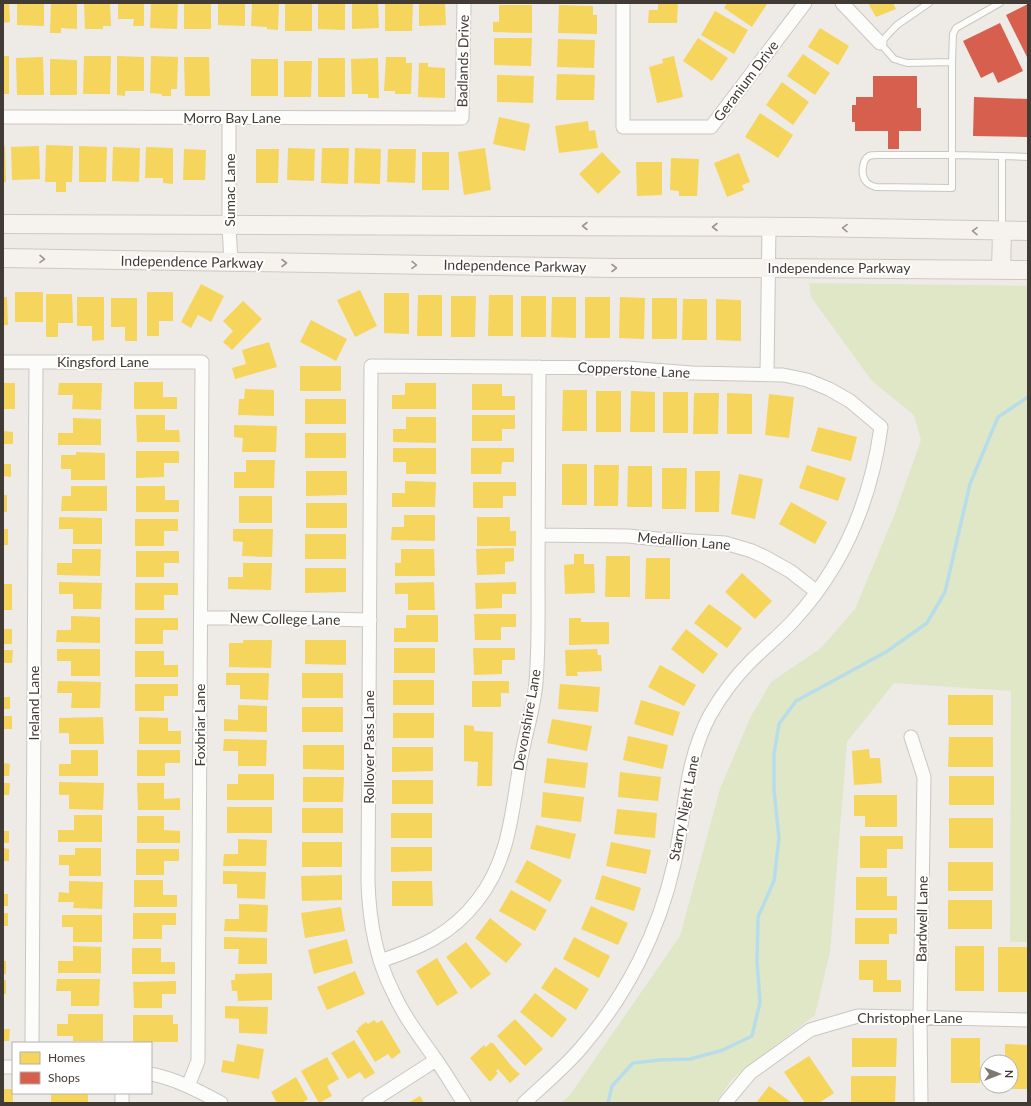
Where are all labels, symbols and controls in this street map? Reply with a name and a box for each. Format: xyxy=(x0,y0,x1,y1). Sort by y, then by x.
street label: Badlands Drive xyxy=(453,15,472,107)
street label: Geranium Drive xyxy=(710,37,782,125)
street label: Morro Bay Lane xyxy=(183,109,281,126)
street label: Sumac Lane xyxy=(221,153,238,227)
one-way arrow xyxy=(582,222,588,230)
one-way arrow xyxy=(712,223,718,231)
one-way arrow xyxy=(842,224,848,232)
one-way arrow xyxy=(972,227,978,235)
street label: Independence Parkway xyxy=(120,252,264,271)
one-way arrow xyxy=(39,255,45,263)
street label: Independence Parkway xyxy=(443,256,587,275)
one-way arrow xyxy=(281,259,287,267)
street label: Independence Parkway xyxy=(768,259,911,276)
one-way arrow xyxy=(411,260,417,269)
one-way arrow xyxy=(611,264,617,272)
street label: Kingsford Lane xyxy=(57,353,149,370)
street label: Copperstone Lane xyxy=(577,358,691,381)
street label: Medallion Lane xyxy=(637,528,731,553)
street label: New College Lane xyxy=(230,609,341,628)
street label: Ireland Lane xyxy=(25,666,42,740)
street label: Devonshire Lane xyxy=(509,668,544,772)
street label: Foxbriar Lane xyxy=(191,684,208,766)
street label: Rollover Pass Lane xyxy=(360,690,377,804)
street label: Starry Night Lane xyxy=(665,754,702,862)
street label: Bardwell Lane xyxy=(912,876,931,962)
street label: Christopher Lane xyxy=(857,1009,963,1026)
legend xyxy=(12,1042,152,1094)
text: Homes xyxy=(48,1050,85,1065)
north arrow xyxy=(979,1054,1019,1094)
text: Shops xyxy=(48,1070,80,1085)
text: N xyxy=(1003,1070,1016,1078)

